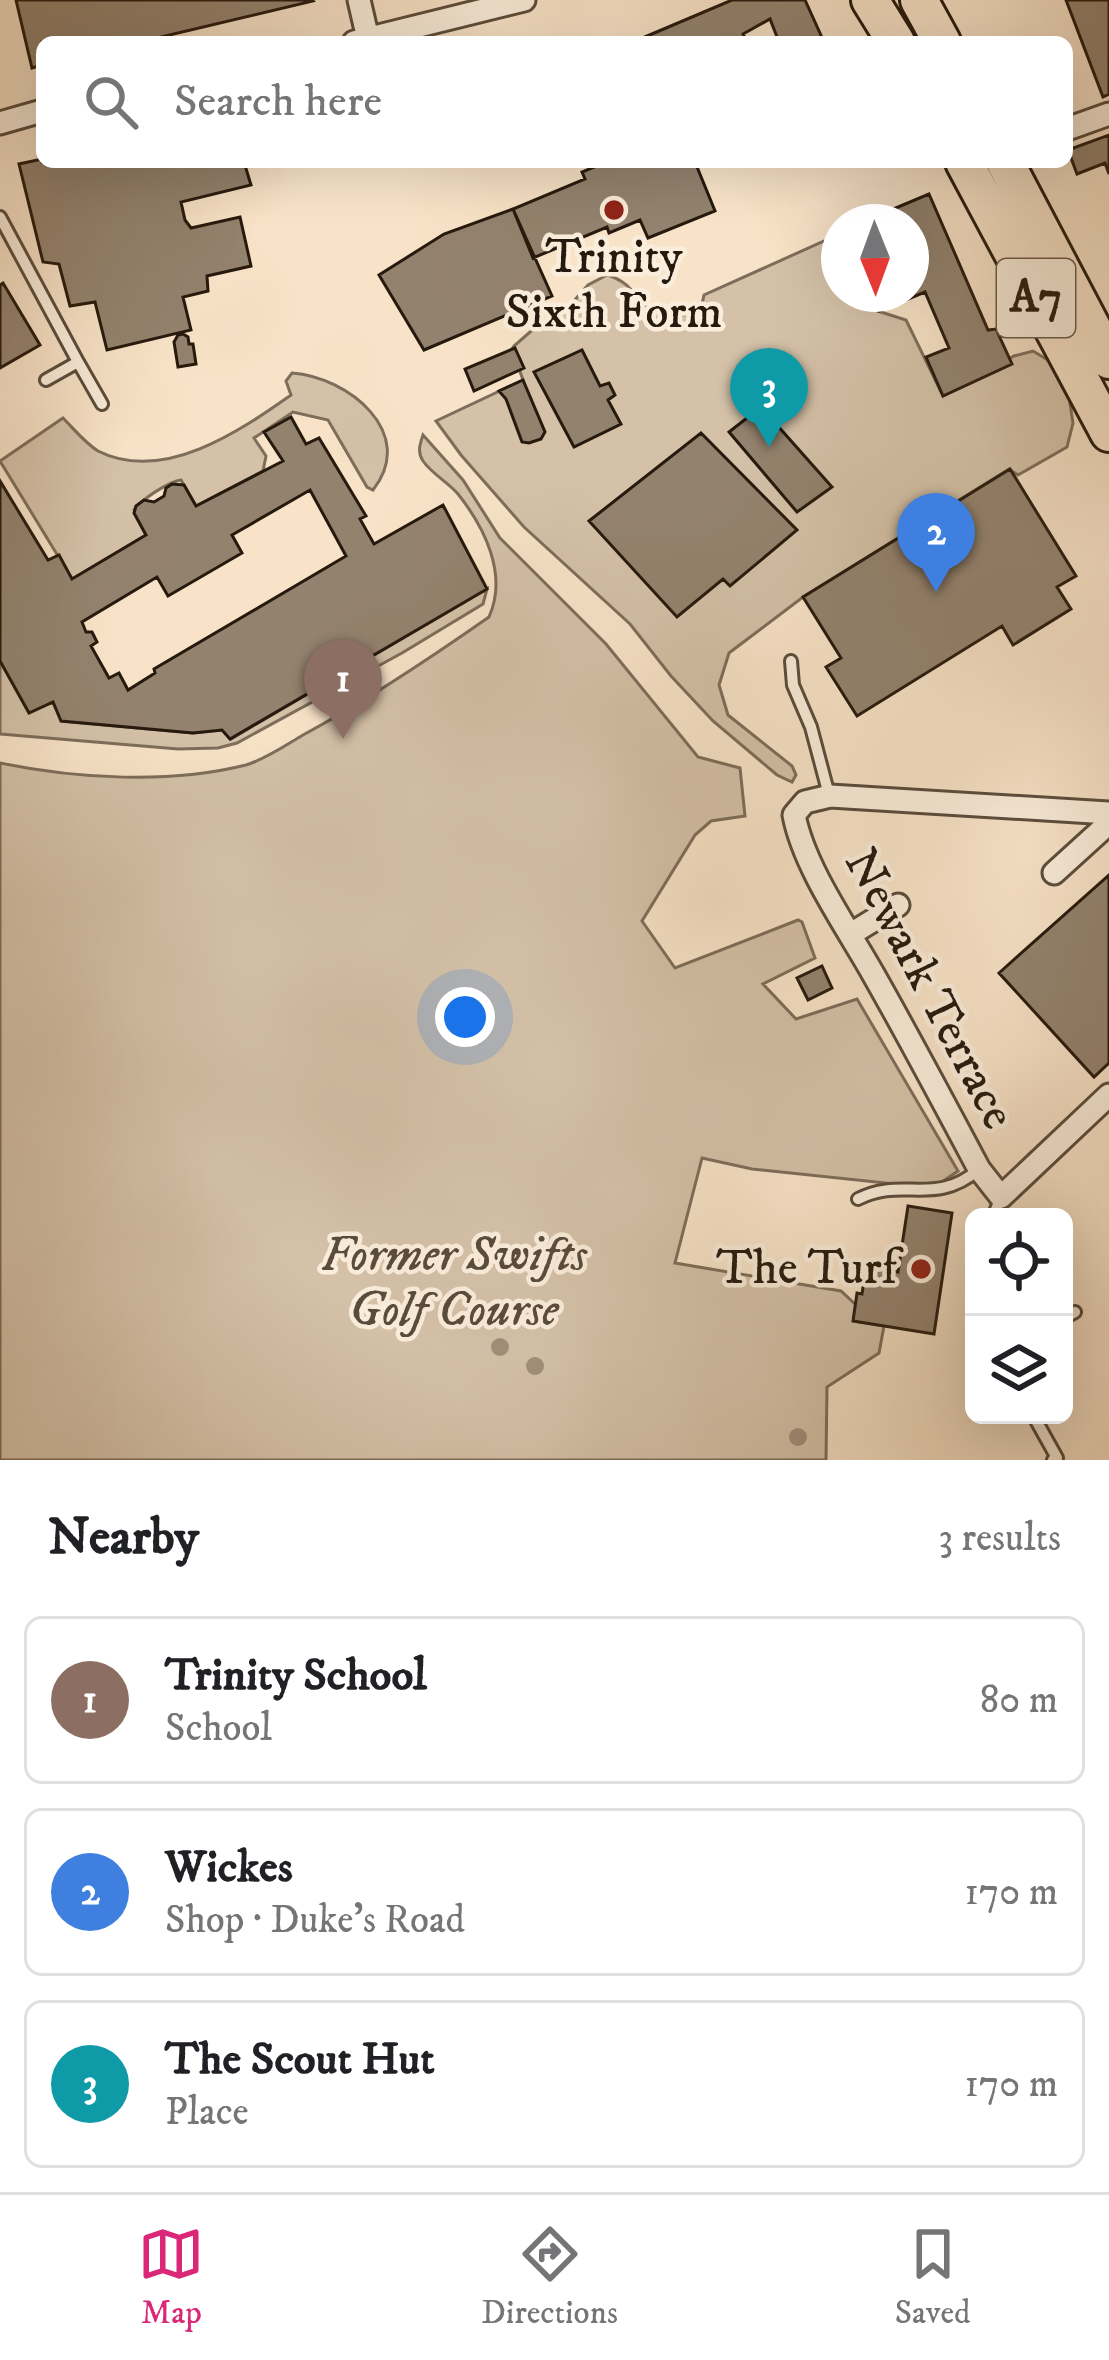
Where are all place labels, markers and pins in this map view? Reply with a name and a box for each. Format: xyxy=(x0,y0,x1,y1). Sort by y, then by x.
marker: Trinity Sixth Form xyxy=(601,197,627,223)
place label: Trinity Sixth Form xyxy=(506,228,722,343)
pin: 3 xyxy=(730,348,808,447)
pin: 2 xyxy=(897,493,975,592)
pin: 1 xyxy=(304,640,382,739)
place label: The Turf xyxy=(716,1239,904,1299)
marker: The Turf xyxy=(908,1256,934,1282)

